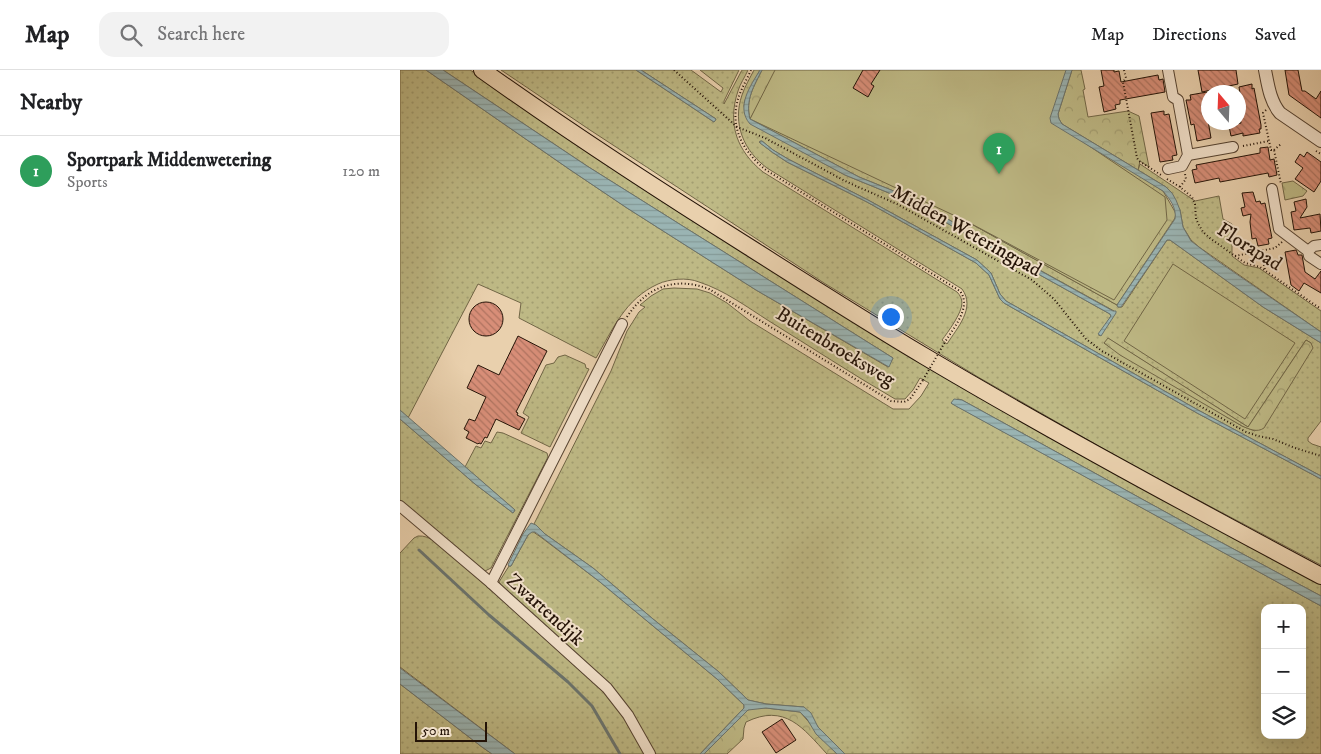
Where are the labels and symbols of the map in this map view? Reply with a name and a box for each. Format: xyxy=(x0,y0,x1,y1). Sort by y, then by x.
north arrow xyxy=(1201,85,1246,130)
pin: 1 xyxy=(983,133,1015,174)
street label: Midden Weteringpad xyxy=(887,180,1046,283)
street label: Florapad xyxy=(1212,218,1287,277)
street label: Buitenbroeksweg xyxy=(771,302,900,393)
your location xyxy=(878,304,904,330)
street label: Zwartendijk xyxy=(501,569,589,652)
scale bar xyxy=(415,719,488,742)

